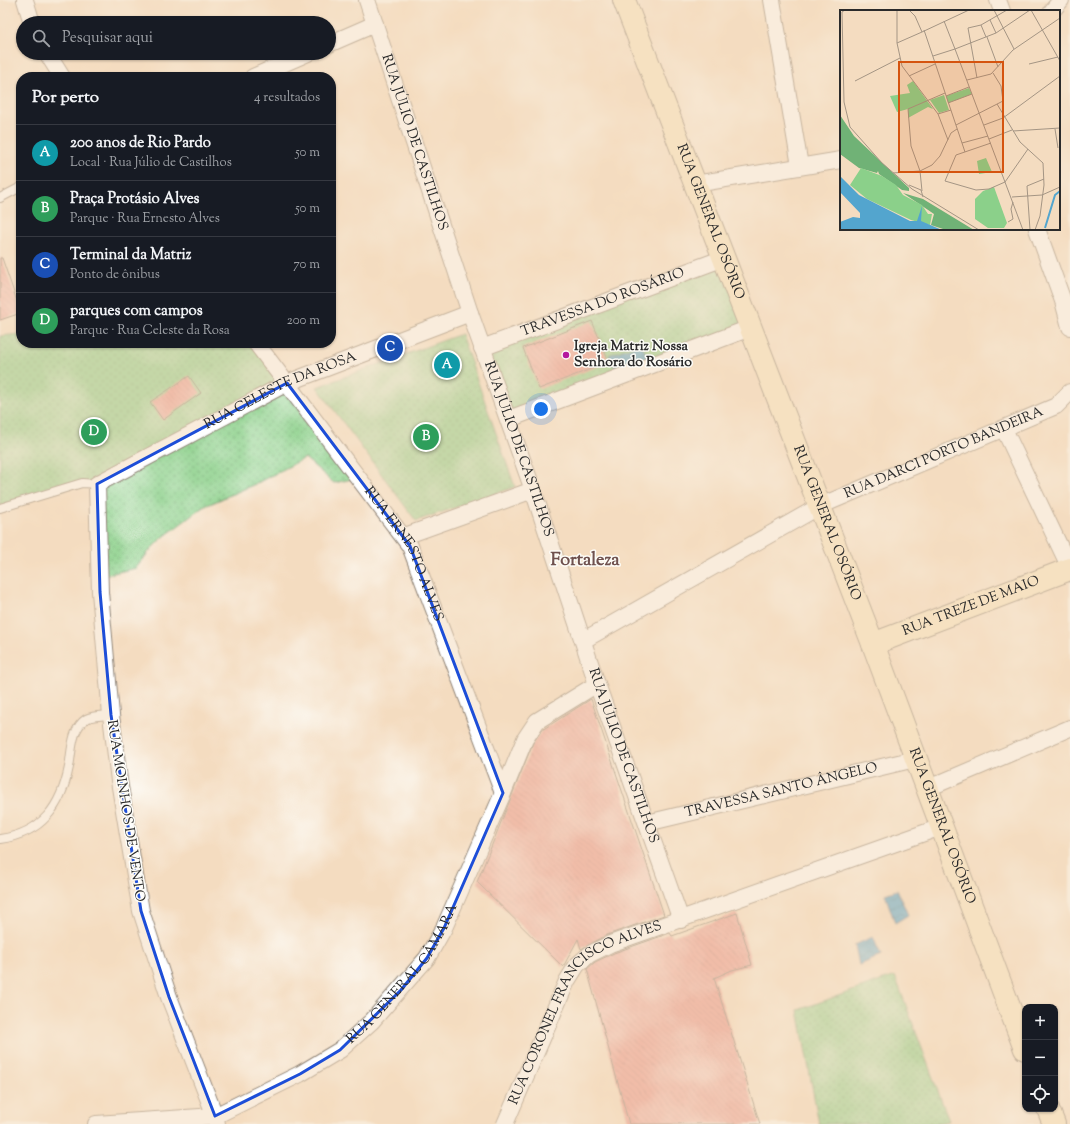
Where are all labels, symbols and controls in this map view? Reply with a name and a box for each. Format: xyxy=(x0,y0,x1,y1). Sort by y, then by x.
inset map xyxy=(840,10,1060,230)
search box xyxy=(16,16,336,60)
icon: search xyxy=(30,27,52,49)
text: Pesquisar aqui xyxy=(62,28,153,49)
street label: RUA JÚLIO DE CASTILHOS xyxy=(376,52,452,233)
text: Por perto xyxy=(32,86,99,110)
text: 4 resultados xyxy=(254,89,320,107)
text: 200 anos de Rio Pardo xyxy=(70,133,211,154)
street label: RUA GENERAL OSÓRIO xyxy=(671,141,749,303)
text: A xyxy=(40,144,50,162)
text: 50 m xyxy=(295,144,320,162)
text: Local · Rua Júlio de Castilhos xyxy=(70,154,232,172)
text: Praça Protásio Alves xyxy=(70,189,200,210)
text: B xyxy=(41,200,49,218)
text: 50 m xyxy=(295,200,320,218)
text: Parque · Rua Ernesto Alves xyxy=(70,210,220,228)
text: Terminal da Matriz xyxy=(70,245,192,266)
text: C xyxy=(40,256,50,274)
text: 70 m xyxy=(293,256,320,274)
street label: TRAVESSA DO ROSÁRIO xyxy=(518,263,688,343)
text: Ponto de ônibus xyxy=(70,266,160,284)
text: parques com campos xyxy=(70,301,203,322)
text: D xyxy=(40,312,50,330)
text: 200 m xyxy=(287,312,320,330)
text: Parque · Rua Celeste da Rosa xyxy=(70,322,230,340)
pin: C xyxy=(377,333,403,363)
place label: Igreja Matriz Nossa Senhora do Rosário xyxy=(574,337,692,373)
street label: RUA CELESTE DA ROSA xyxy=(201,347,360,435)
pin: A xyxy=(434,350,460,380)
marker: Igreja Matriz Nossa Senhora do Rosário xyxy=(561,350,571,360)
street label: RUA JÚLIO DE CASTILHOS xyxy=(478,359,558,540)
your location xyxy=(531,399,551,419)
street label: RUA DARCI PORTO BANDEIRA xyxy=(841,402,1047,505)
pin: D xyxy=(81,417,107,447)
pin: B xyxy=(413,422,439,452)
street label: RUA GENERAL OSÓRIO xyxy=(787,442,866,604)
street label: RUA ERNESTO ALVES xyxy=(359,483,448,624)
district label: Fortaleza xyxy=(550,548,620,574)
street label: RUA TREZE DE MAIO xyxy=(900,571,1043,642)
street label: RUA JÚLIO DE CASTILHOS xyxy=(582,666,663,846)
street label: RUA MOINHOS DE VENTO xyxy=(101,719,149,904)
street label: RUA GENERAL OSÓRIO xyxy=(903,745,980,907)
street label: TRAVESSA SANTO ÂNGELO xyxy=(683,758,880,824)
street label: RUA GENERAL CÂMARA xyxy=(342,900,463,1049)
street label: RUA CORONEL FRANCISCO ALVES xyxy=(504,916,665,1108)
map controls xyxy=(1022,1004,1058,1112)
button: + xyxy=(1022,1004,1058,1040)
button: − xyxy=(1022,1040,1058,1076)
button: locate xyxy=(1022,1076,1058,1112)

